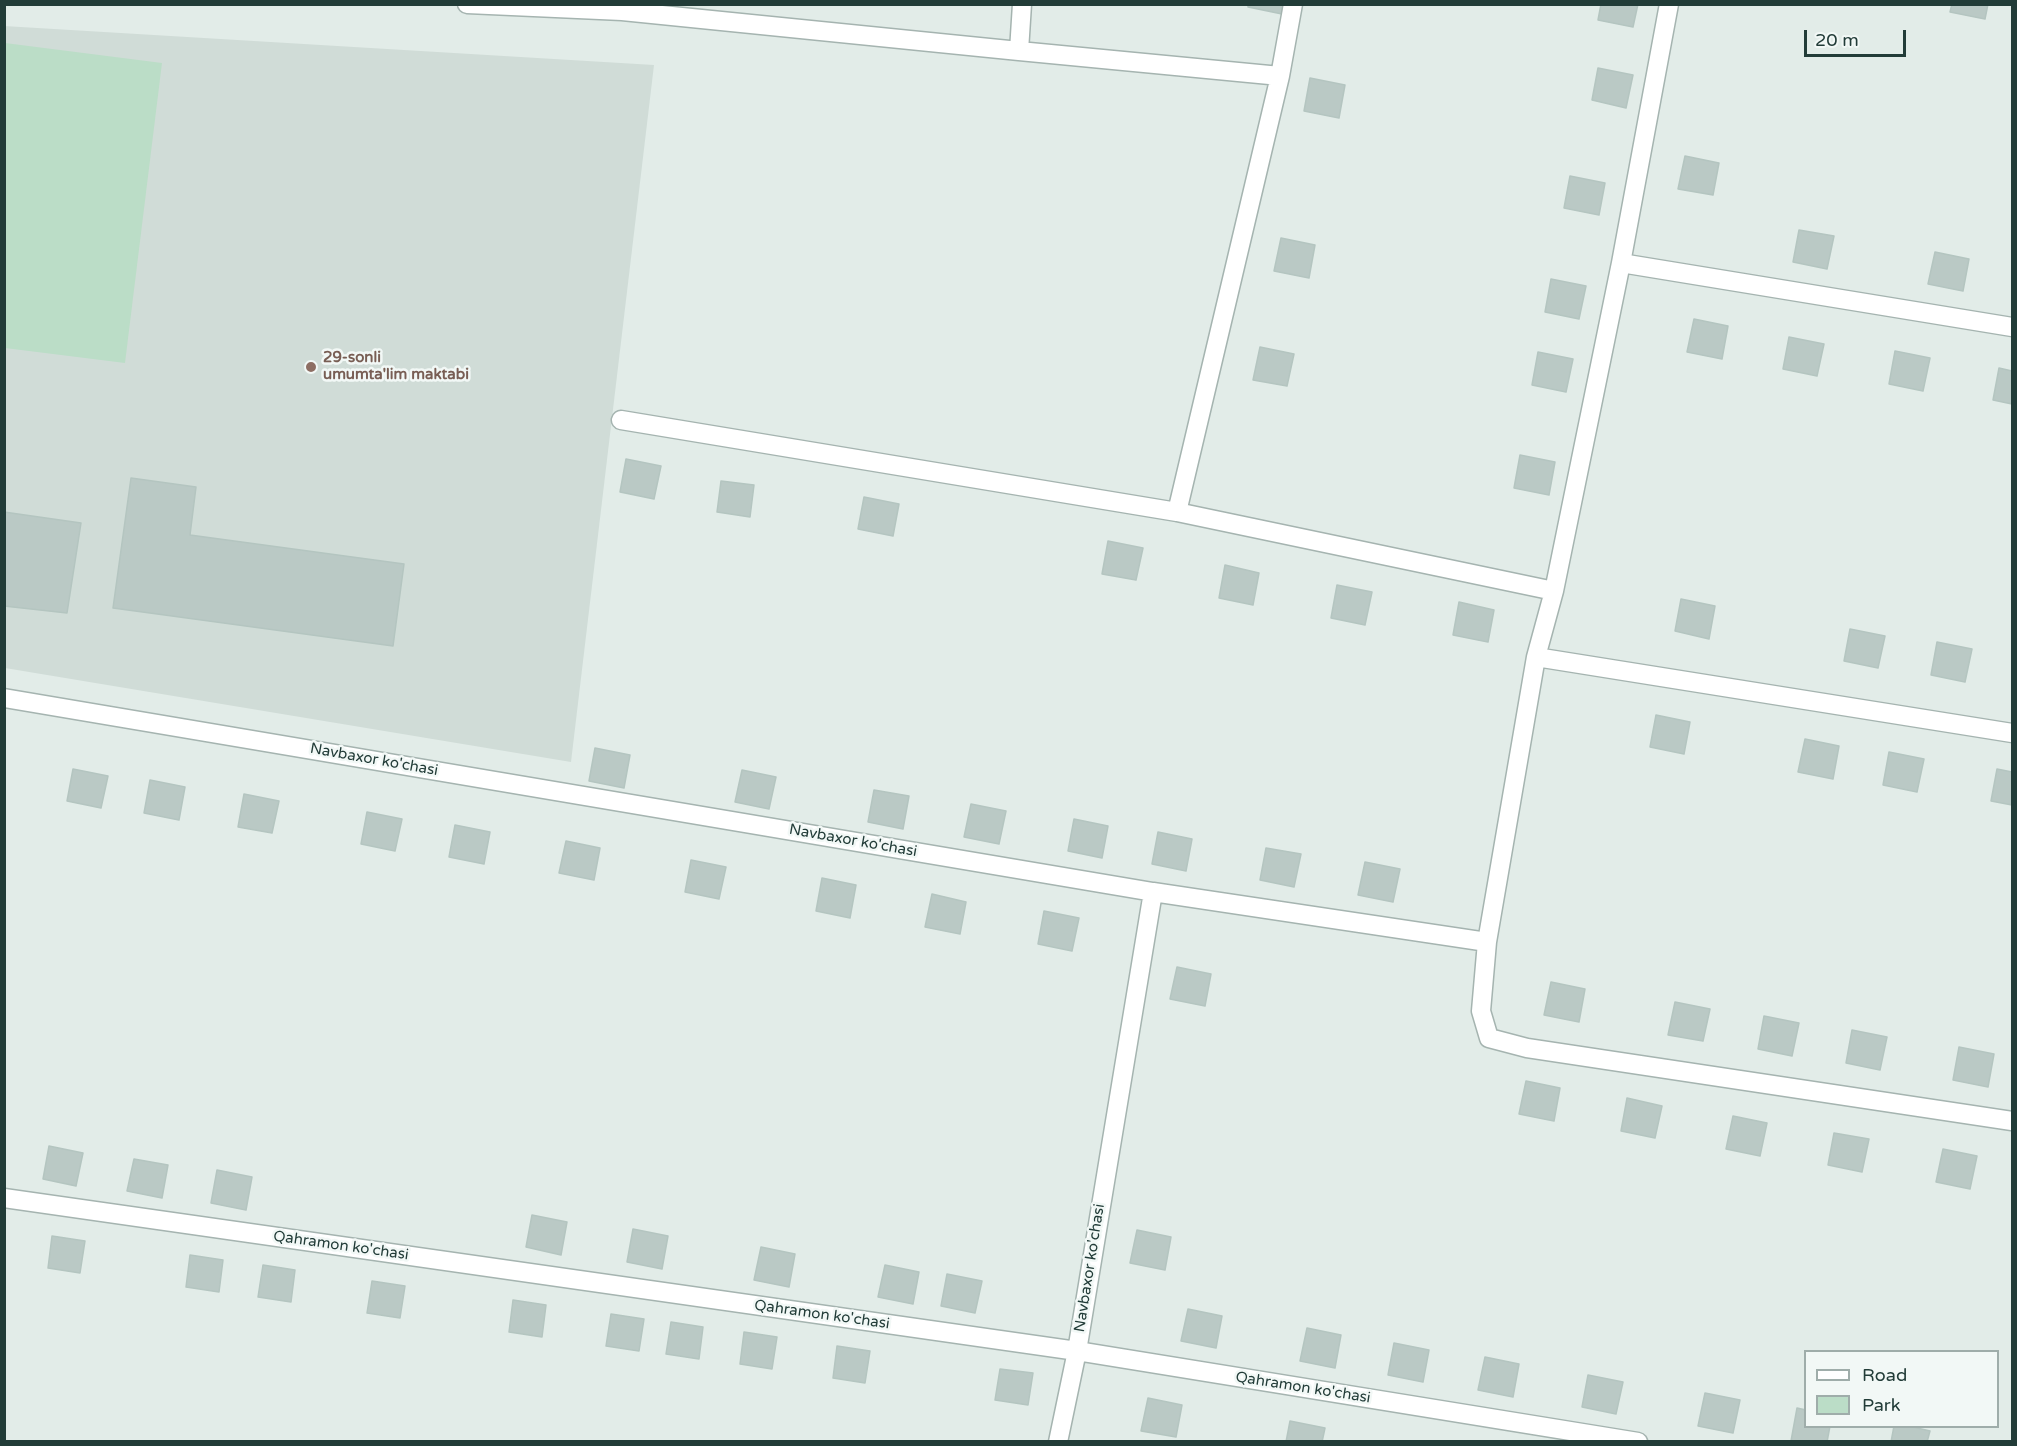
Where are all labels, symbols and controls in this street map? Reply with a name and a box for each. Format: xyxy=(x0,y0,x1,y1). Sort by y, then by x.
scale bar xyxy=(1807,18,1909,56)
text: 20 m xyxy=(1815,29,1859,51)
place label: 29-sonli umumta'lim maktabi xyxy=(323,349,469,384)
marker: 29-sonli umumta'lim maktabi xyxy=(304,360,318,374)
street label: Navbaxor ko'chasi xyxy=(309,740,439,780)
street label: Navbaxor ko'chasi xyxy=(788,821,918,861)
street label: Navbaxor ko'chasi xyxy=(1071,1203,1109,1333)
street label: Qahramon ko'chasi xyxy=(272,1228,410,1264)
street label: Qahramon ko'chasi xyxy=(753,1297,891,1333)
legend xyxy=(1804,1350,1999,1428)
text: Road xyxy=(1862,1364,1907,1386)
street label: Qahramon ko'chasi xyxy=(1234,1368,1372,1408)
text: Park xyxy=(1862,1394,1900,1416)

